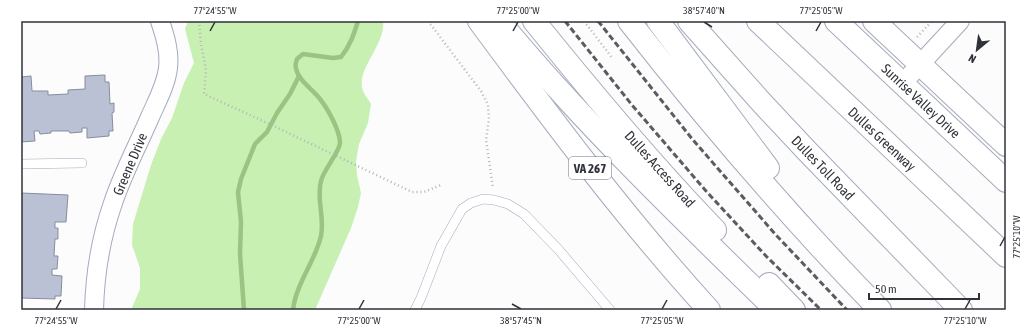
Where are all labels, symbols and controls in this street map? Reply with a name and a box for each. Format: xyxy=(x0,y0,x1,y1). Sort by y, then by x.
text: 77°24'55"W xyxy=(193,5,237,16)
text: 77°25'00"W xyxy=(496,5,540,16)
text: 38°57'40"N xyxy=(683,5,725,16)
text: 77°25'05"W xyxy=(799,5,843,16)
north arrow xyxy=(957,30,997,70)
text: N xyxy=(966,52,978,66)
street label: Sunrise Valley Drive xyxy=(878,61,964,141)
street label: Dulles Greenway xyxy=(845,104,919,175)
street label: Dulles Access Road xyxy=(622,128,698,210)
street label: Greene Drive xyxy=(110,130,150,198)
street label: Dulles Toll Road xyxy=(788,133,858,203)
road number: VA 267 xyxy=(569,157,611,179)
text: 77°25'10"W xyxy=(1011,215,1022,259)
scale bar xyxy=(869,275,979,301)
text: 50 m xyxy=(875,282,897,296)
text: 77°24'55"W xyxy=(34,315,78,326)
text: 77°25'00"W xyxy=(337,315,381,326)
text: 38°57'45"N xyxy=(500,315,542,326)
text: 77°25'05"W xyxy=(640,315,684,326)
text: 77°25'10"W xyxy=(943,315,987,326)

